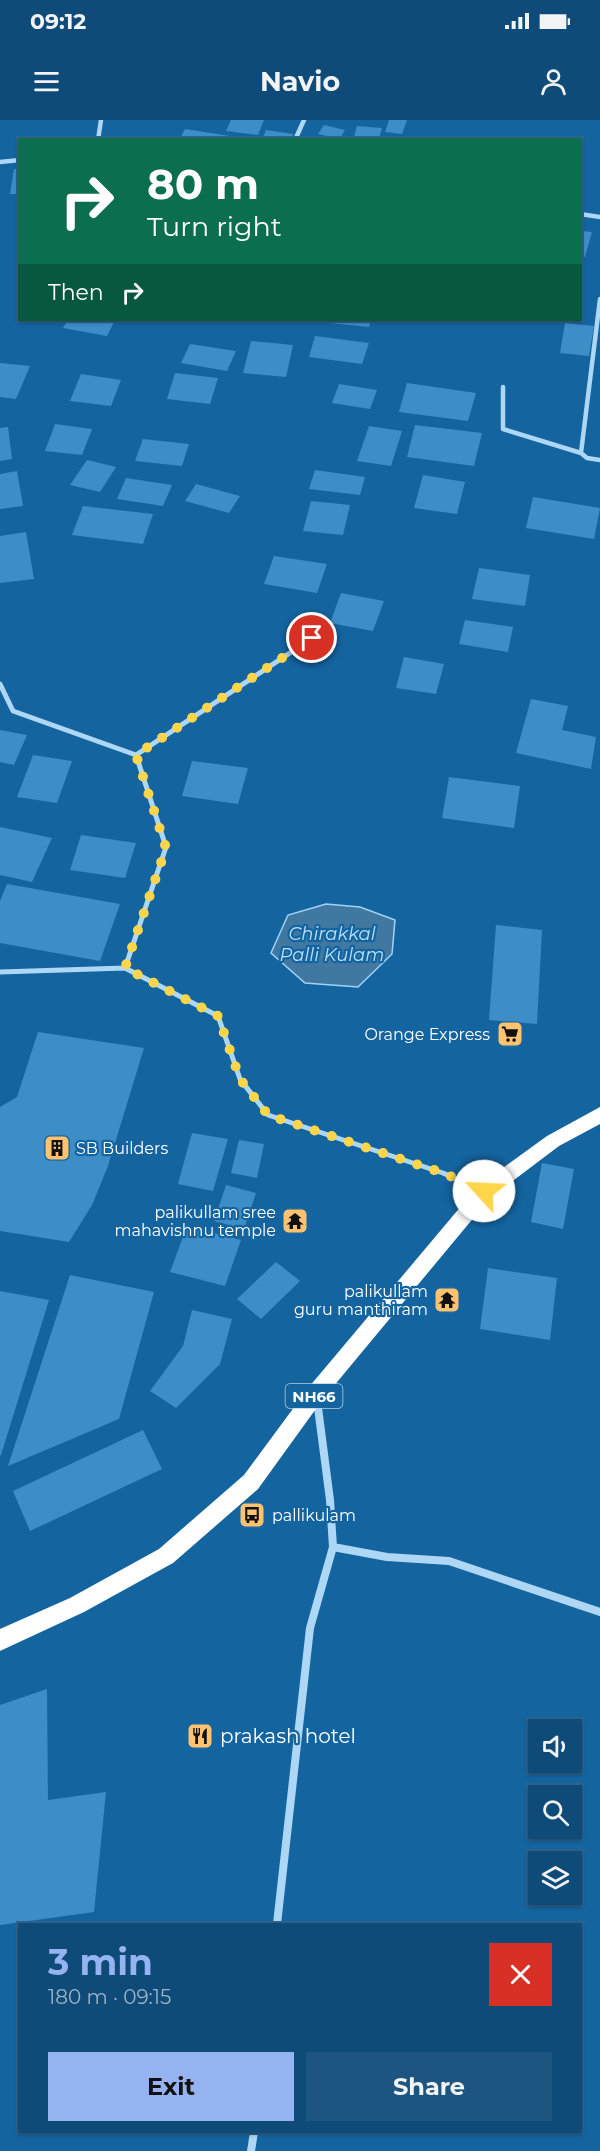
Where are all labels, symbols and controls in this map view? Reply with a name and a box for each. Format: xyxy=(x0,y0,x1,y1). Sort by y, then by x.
text: 09:12 xyxy=(30,8,86,35)
icon: menu xyxy=(30,65,63,98)
text: Navio xyxy=(260,65,340,98)
icon: person xyxy=(537,65,570,98)
text: 80 m xyxy=(147,158,259,210)
icon: right xyxy=(48,162,126,240)
text: Turn right xyxy=(147,210,282,243)
icon: right xyxy=(116,276,149,309)
text: Then xyxy=(48,279,104,306)
pin xyxy=(286,612,337,663)
icon: arrive xyxy=(295,621,328,654)
water label: Chirakkal Palli Kulam xyxy=(280,923,384,966)
supermarket icon: Orange Express xyxy=(495,1019,525,1049)
place label: Orange Express xyxy=(364,1025,490,1044)
building icon: SB Builders xyxy=(42,1133,72,1163)
place label: SB Builders xyxy=(76,1139,168,1158)
position arrow xyxy=(452,1159,516,1223)
place label: palikullam sree mahavishnu temple xyxy=(114,1203,276,1240)
temple icon: palikullam sree mahavishnu temple xyxy=(280,1206,310,1236)
place label: palikullam guru manthiram xyxy=(294,1282,428,1319)
temple icon: palikullam guru manthiram xyxy=(432,1285,462,1315)
road number: NH66 xyxy=(286,1384,342,1408)
bus stop icon: pallikulam xyxy=(237,1500,267,1530)
place label: pallikulam xyxy=(272,1506,356,1525)
map controls xyxy=(528,1719,582,1905)
button: sound xyxy=(528,1719,582,1773)
restaurant icon: prakash hotel xyxy=(185,1721,215,1751)
place label: prakash hotel xyxy=(220,1724,356,1748)
button: search xyxy=(528,1785,582,1839)
button: layers xyxy=(528,1851,582,1905)
text: 3 min xyxy=(48,1940,153,1984)
button: close xyxy=(489,1943,552,2006)
text: 180 m · 09:15 xyxy=(48,1985,171,2009)
button: Exit xyxy=(48,2052,294,2121)
button: Share xyxy=(306,2052,552,2121)

